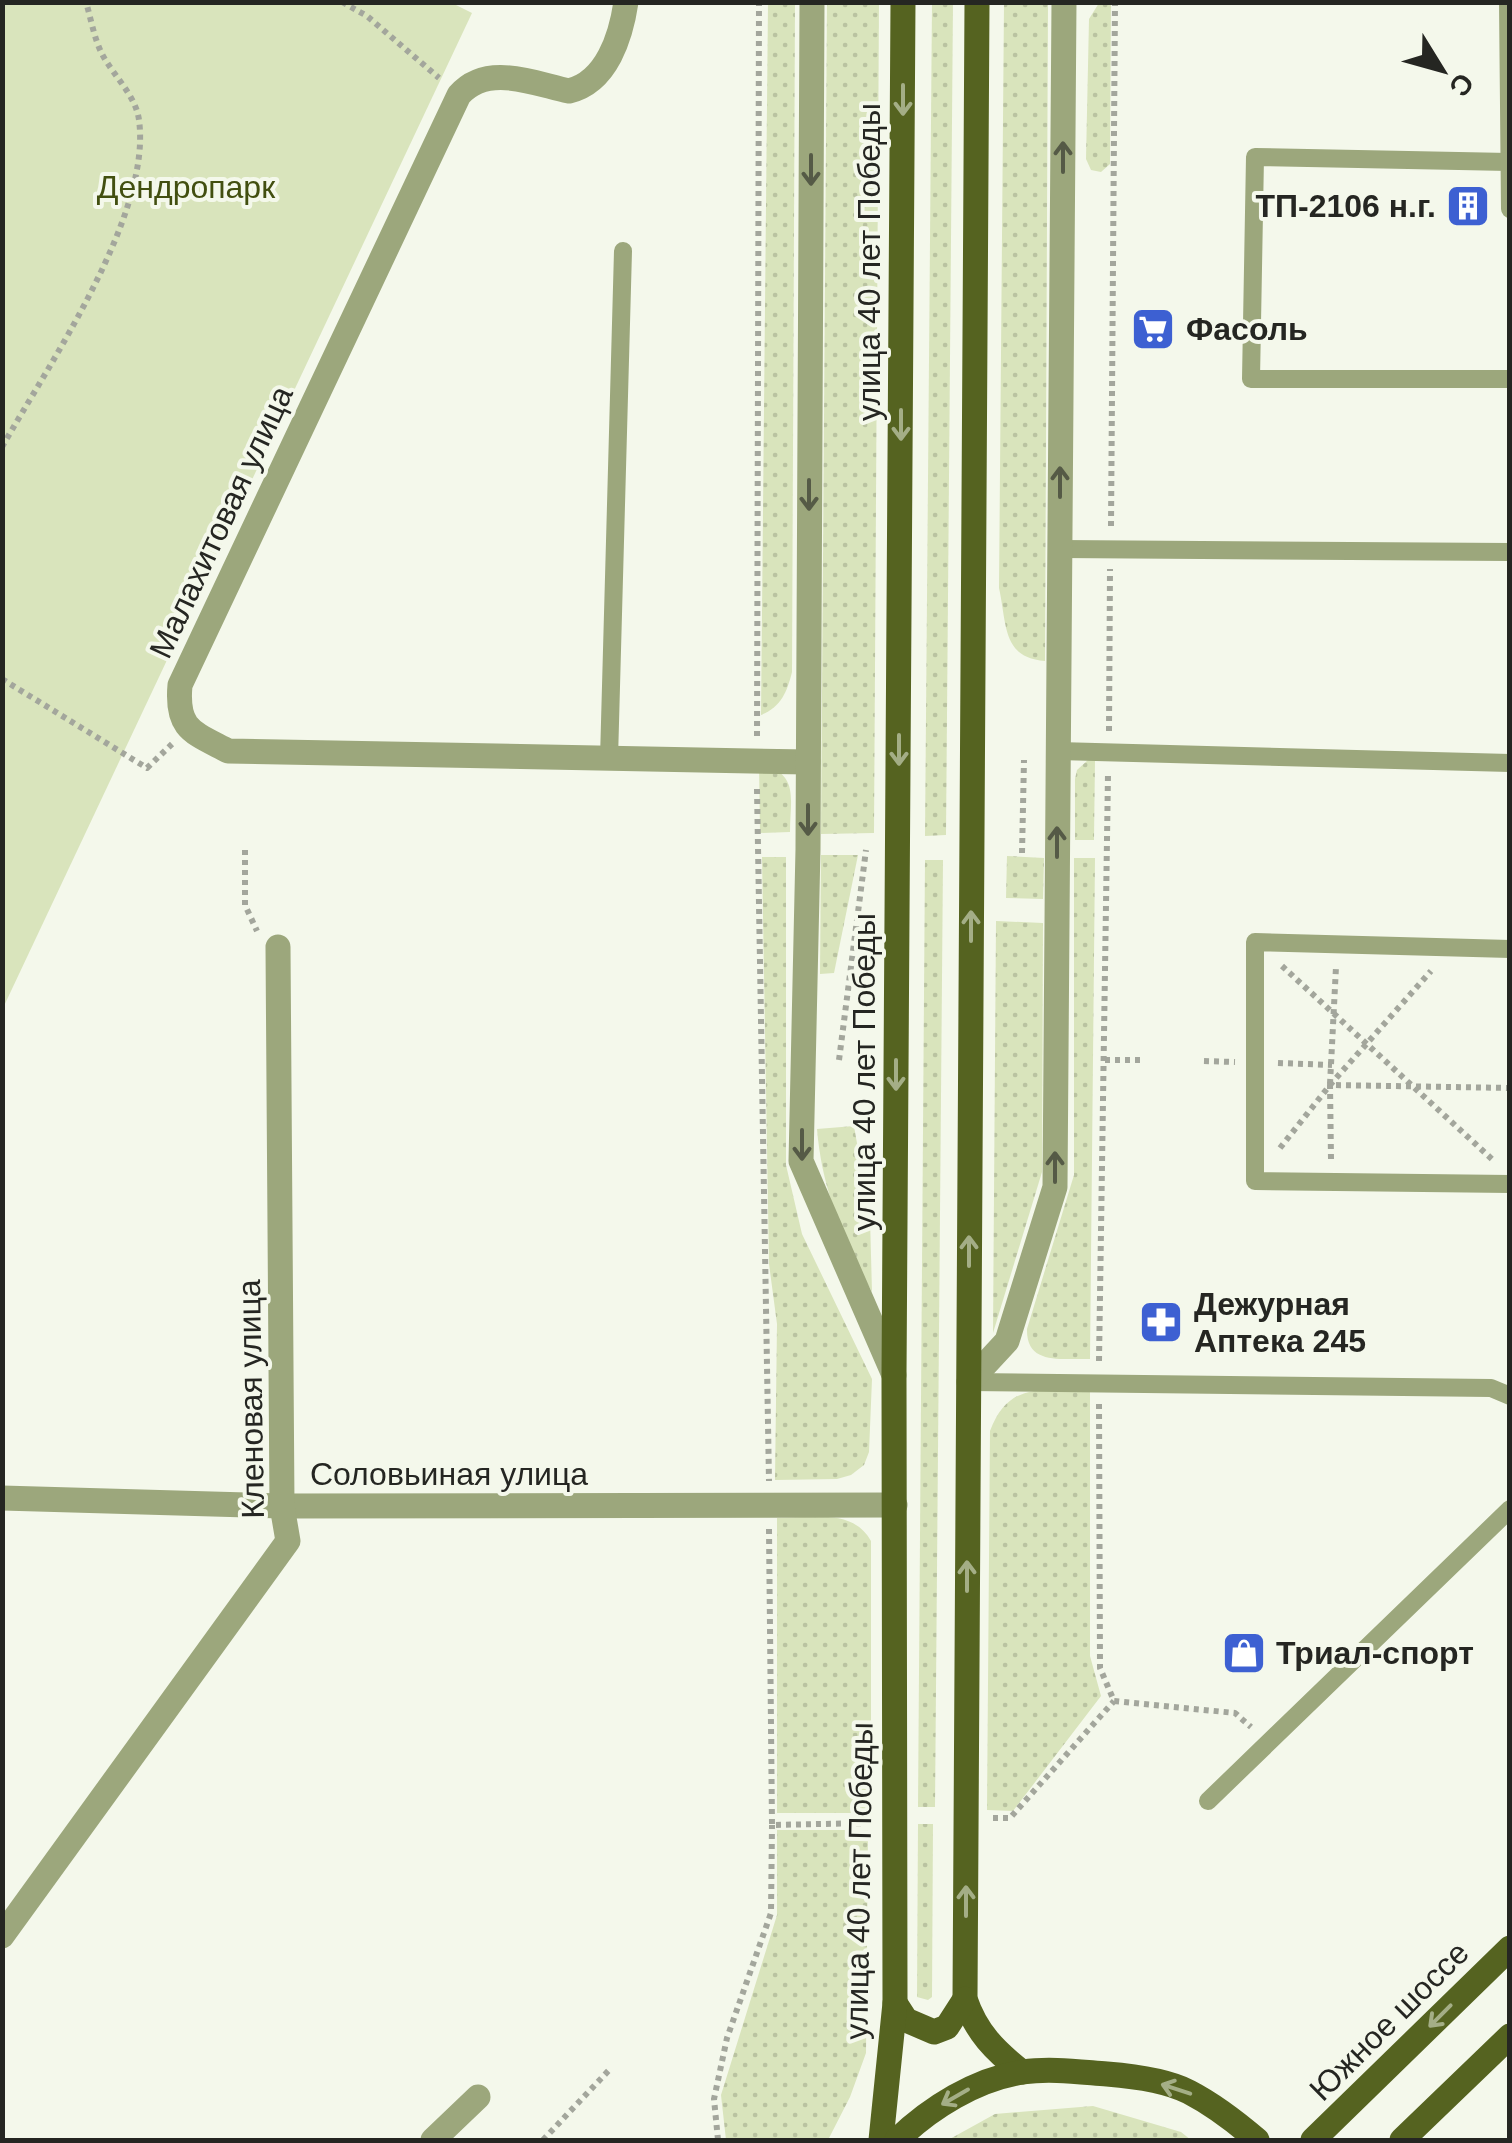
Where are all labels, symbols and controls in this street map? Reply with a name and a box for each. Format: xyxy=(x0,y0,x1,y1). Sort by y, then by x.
north arrow xyxy=(1392,20,1492,120)
text: С xyxy=(1443,67,1480,102)
one-way arrow xyxy=(894,82,912,115)
street label: улица 40 лет Победы xyxy=(851,103,887,421)
one-way arrow xyxy=(1054,142,1072,174)
one-way arrow xyxy=(802,152,820,185)
park label: Дендропарк xyxy=(97,169,276,205)
building icon: ТП-2106 н.г. xyxy=(1445,183,1491,229)
place label: ТП-2106 н.г. xyxy=(1255,188,1436,224)
supermarket icon: Фасоль xyxy=(1130,306,1176,352)
place label: Фасоль xyxy=(1186,311,1308,347)
street label: Малахитовая улица xyxy=(142,380,300,664)
one-way arrow xyxy=(892,408,910,440)
one-way arrow xyxy=(1051,467,1070,499)
one-way arrow xyxy=(800,478,818,510)
one-way arrow xyxy=(890,732,908,765)
one-way arrow xyxy=(798,802,818,835)
one-way arrow xyxy=(1048,827,1066,860)
one-way arrow xyxy=(962,911,980,944)
street label: улица 40 лет Победы xyxy=(846,913,882,1231)
one-way arrow xyxy=(886,1058,906,1090)
one-way arrow xyxy=(792,1128,812,1160)
one-way arrow xyxy=(1046,1152,1064,1184)
one-way arrow xyxy=(960,1236,978,1268)
street label: Кленовая улица xyxy=(231,1279,271,1519)
place label: Дежурная Аптека 245 xyxy=(1194,1286,1366,1359)
pharmacy icon: Дежурная Аптека 245 xyxy=(1138,1299,1184,1345)
street label: Соловьиная улица xyxy=(310,1456,588,1492)
one-way arrow xyxy=(958,1561,976,1594)
shop icon: Триал-спорт xyxy=(1221,1630,1267,1676)
place label: Триал-спорт xyxy=(1276,1635,1474,1671)
street label: улица 40 лет Победы xyxy=(838,1722,880,2040)
one-way arrow xyxy=(956,1886,975,1918)
street label: Южное шоссе xyxy=(1302,1934,1476,2108)
one-way arrow xyxy=(1429,2004,1453,2028)
one-way arrow xyxy=(1160,2078,1192,2096)
one-way arrow xyxy=(940,2088,970,2108)

